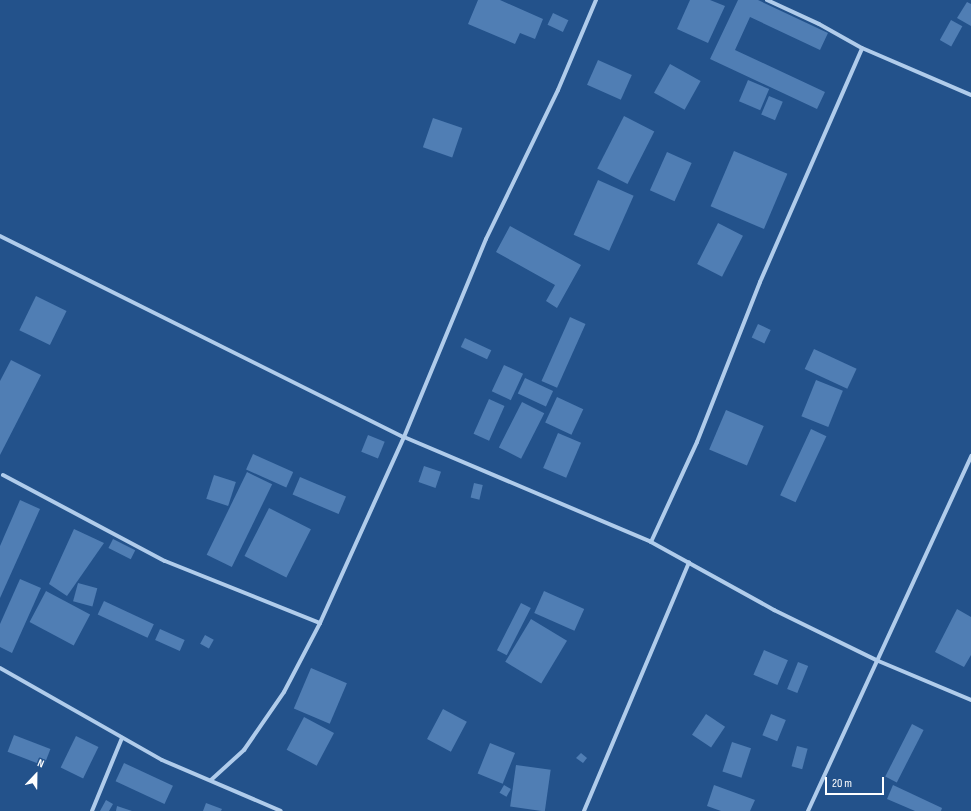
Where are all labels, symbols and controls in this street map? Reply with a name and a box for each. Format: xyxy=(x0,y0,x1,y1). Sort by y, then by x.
north arrow xyxy=(16,755,56,795)
text: N xyxy=(36,756,46,771)
scale bar xyxy=(827,769,886,795)
text: 20 m xyxy=(832,776,852,791)

